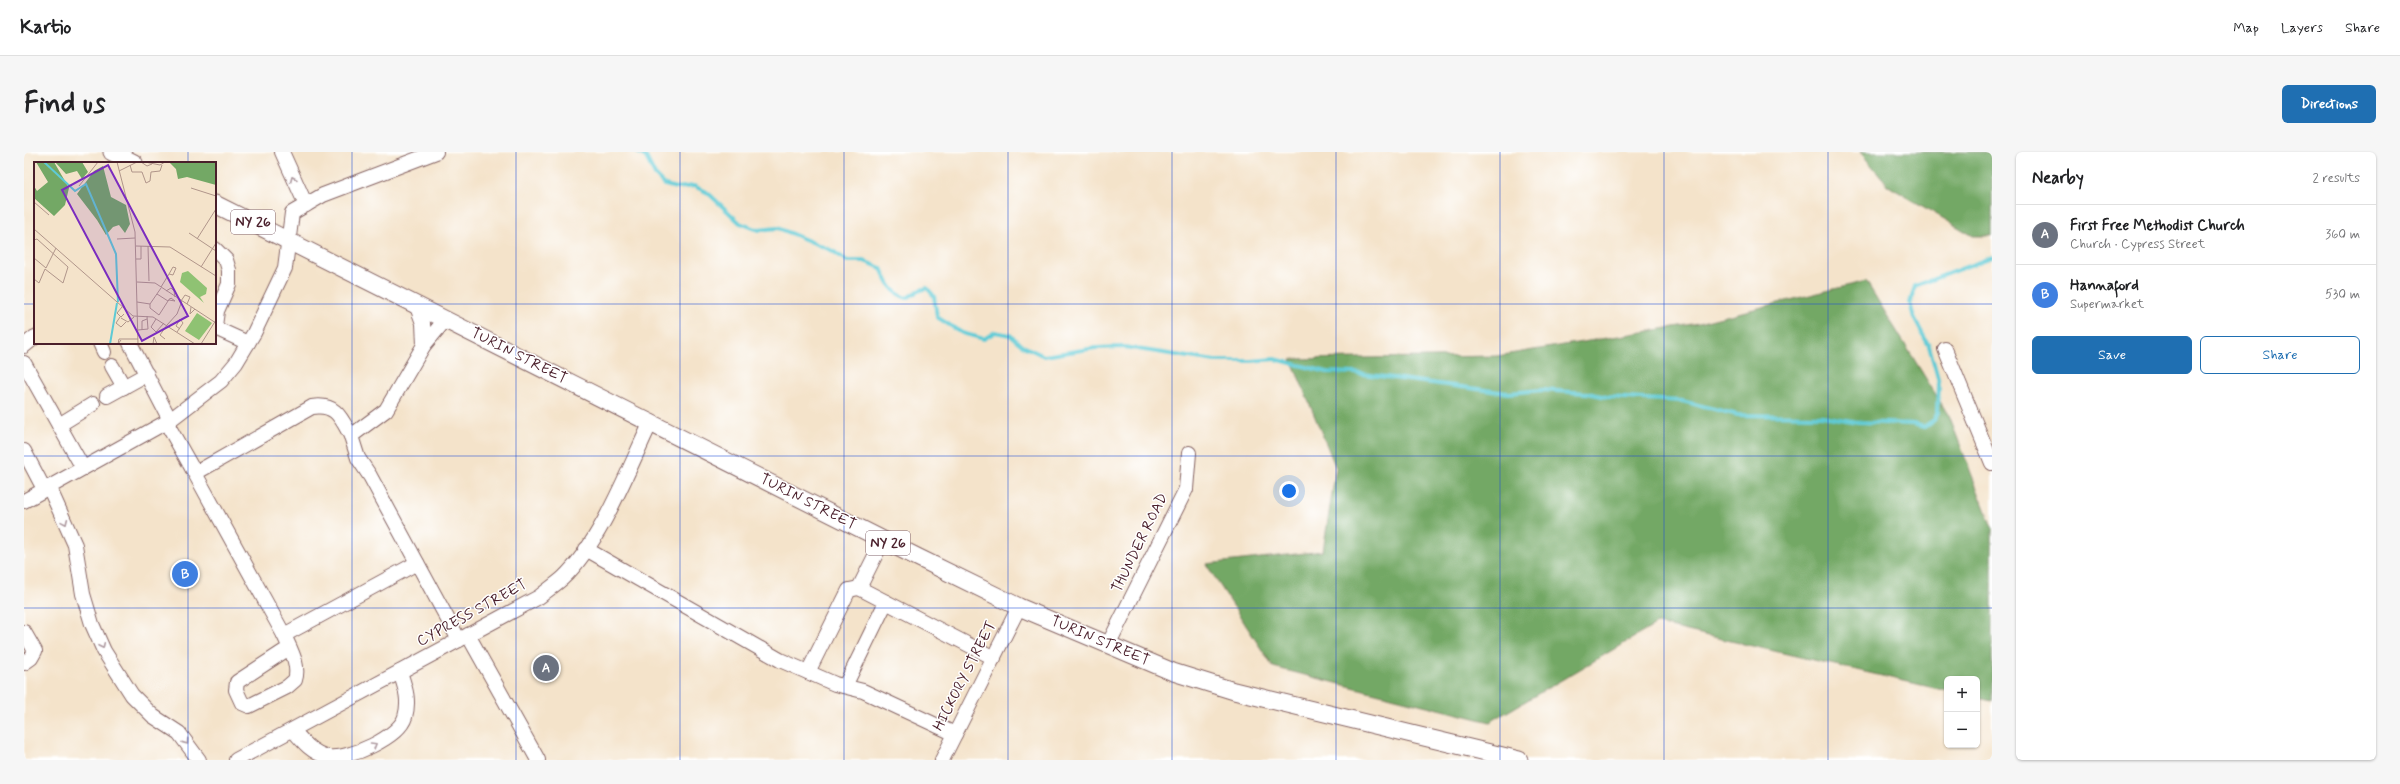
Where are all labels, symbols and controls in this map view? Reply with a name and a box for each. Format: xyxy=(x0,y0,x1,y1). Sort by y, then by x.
text: Kartio xyxy=(20,15,71,40)
text: Map xyxy=(2233,19,2259,37)
text: Layers xyxy=(2281,19,2323,37)
text: Share xyxy=(2345,19,2380,37)
button: Directions xyxy=(2282,85,2376,123)
text: Find us xyxy=(24,86,105,123)
inset map xyxy=(34,162,216,344)
text: Nearby xyxy=(2032,167,2084,189)
text: 2 results xyxy=(2313,170,2360,187)
one-way arrow xyxy=(289,176,297,183)
road number: NY 26 xyxy=(231,210,275,234)
text: First Free Methodist Church xyxy=(2070,216,2245,236)
text: A xyxy=(2041,226,2049,243)
text: 360 m xyxy=(2325,226,2360,243)
text: Church · Cypress Street xyxy=(2070,236,2205,253)
text: Hannaford xyxy=(2070,276,2139,296)
text: B xyxy=(2041,286,2049,303)
text: 530 m xyxy=(2325,286,2360,303)
text: Supermarket xyxy=(2070,296,2144,313)
street label: TURIN STREET xyxy=(467,323,571,389)
button: Save xyxy=(2032,336,2192,374)
button: Share xyxy=(2200,336,2360,374)
street label: TURIN STREET xyxy=(756,469,860,535)
your location xyxy=(1279,481,1299,501)
street label: THUNDER ROAD xyxy=(1107,490,1173,596)
one-way arrow xyxy=(60,519,68,526)
road number: NY 26 xyxy=(866,531,910,555)
pin: B xyxy=(172,559,198,589)
street label: CYPRESS STREET xyxy=(414,574,531,651)
street label: TURIN STREET xyxy=(1047,611,1153,671)
street label: HICKORY STREET xyxy=(929,618,1001,734)
one-way arrow xyxy=(97,642,105,650)
pin: A xyxy=(533,653,559,683)
map controls xyxy=(1944,676,1980,748)
button: + xyxy=(1944,676,1980,712)
button: − xyxy=(1944,712,1980,748)
one-way arrow xyxy=(181,738,189,745)
one-way arrow xyxy=(370,742,377,749)

